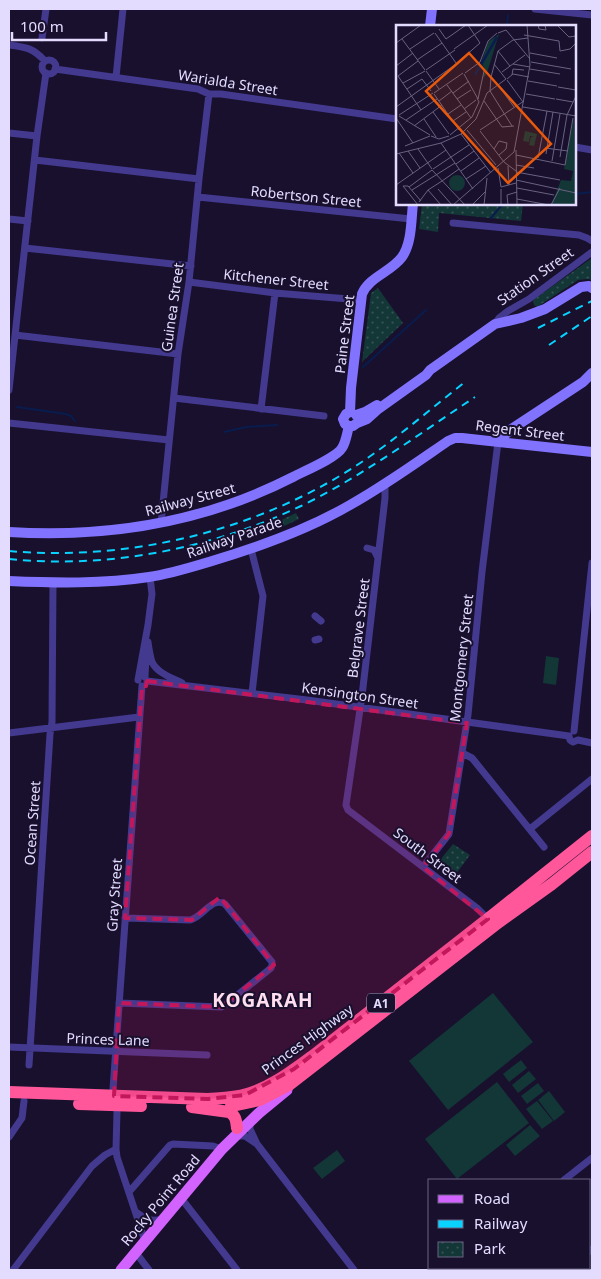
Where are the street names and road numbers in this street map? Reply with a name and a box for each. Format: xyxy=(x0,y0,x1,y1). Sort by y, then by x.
street label: Warialda Street xyxy=(177,65,279,99)
street label: Robertson Street xyxy=(250,181,362,211)
street label: Station Street xyxy=(493,243,577,309)
street label: Guinea Street xyxy=(156,261,188,353)
street label: Kitchener Street xyxy=(222,264,330,294)
street label: Paine Street xyxy=(330,294,358,374)
street label: Regent Street xyxy=(474,415,566,445)
street label: Railway Street xyxy=(143,478,237,520)
street label: Railway Parade xyxy=(184,512,284,562)
street label: Belgrave Street xyxy=(342,577,374,679)
street label: Montgomery Street xyxy=(445,593,477,723)
street label: Kensington Street xyxy=(300,677,420,713)
street label: Ocean Street xyxy=(20,780,44,866)
street label: South Street xyxy=(390,823,466,887)
street label: Gray Street xyxy=(102,858,126,932)
road number: A1 xyxy=(367,994,395,1012)
street label: Princes Highway xyxy=(257,999,357,1079)
street label: Princes Lane xyxy=(66,1028,150,1050)
street label: Rocky Point Road xyxy=(116,1150,204,1250)

